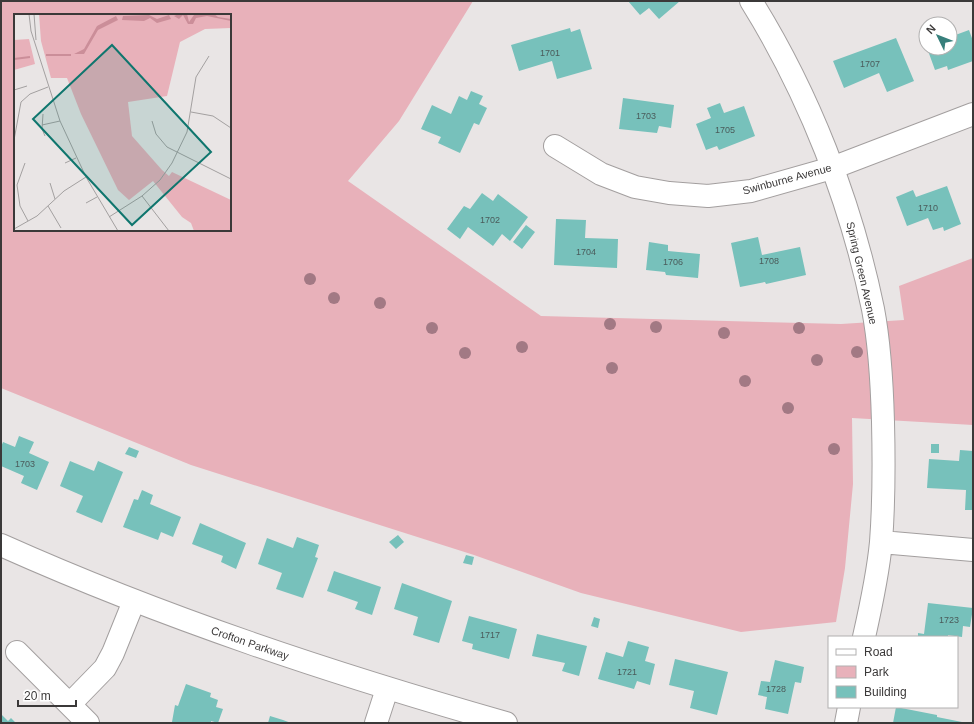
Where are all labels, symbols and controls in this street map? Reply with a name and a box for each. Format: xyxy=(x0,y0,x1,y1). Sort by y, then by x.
inset map xyxy=(14,14,231,231)
north arrow xyxy=(918,16,958,56)
text: N xyxy=(924,22,938,36)
house number: 1701 xyxy=(540,48,560,58)
house number: 1707 xyxy=(860,59,880,69)
house number: 1703 xyxy=(636,111,656,121)
house number: 1705 xyxy=(715,125,735,135)
street label: Swinburne Avenue xyxy=(741,161,833,197)
house number: 1710 xyxy=(918,203,938,213)
house number: 1702 xyxy=(480,215,500,225)
street label: Spring Green Avenue xyxy=(844,221,880,325)
house number: 1704 xyxy=(576,247,596,257)
house number: 1708 xyxy=(759,256,779,266)
house number: 1706 xyxy=(663,257,683,267)
house number: 1703 xyxy=(15,459,35,469)
house number: 1723 xyxy=(939,615,959,625)
street label: Crofton Parkway xyxy=(210,624,291,662)
house number: 1717 xyxy=(480,630,500,640)
legend xyxy=(828,636,958,708)
text: Road xyxy=(864,645,893,659)
text: Park xyxy=(864,665,890,679)
house number: 1721 xyxy=(617,667,637,677)
scale bar xyxy=(18,682,76,708)
house number: 1728 xyxy=(766,684,786,694)
text: Building xyxy=(864,685,907,699)
text: 20 m xyxy=(24,689,51,703)

